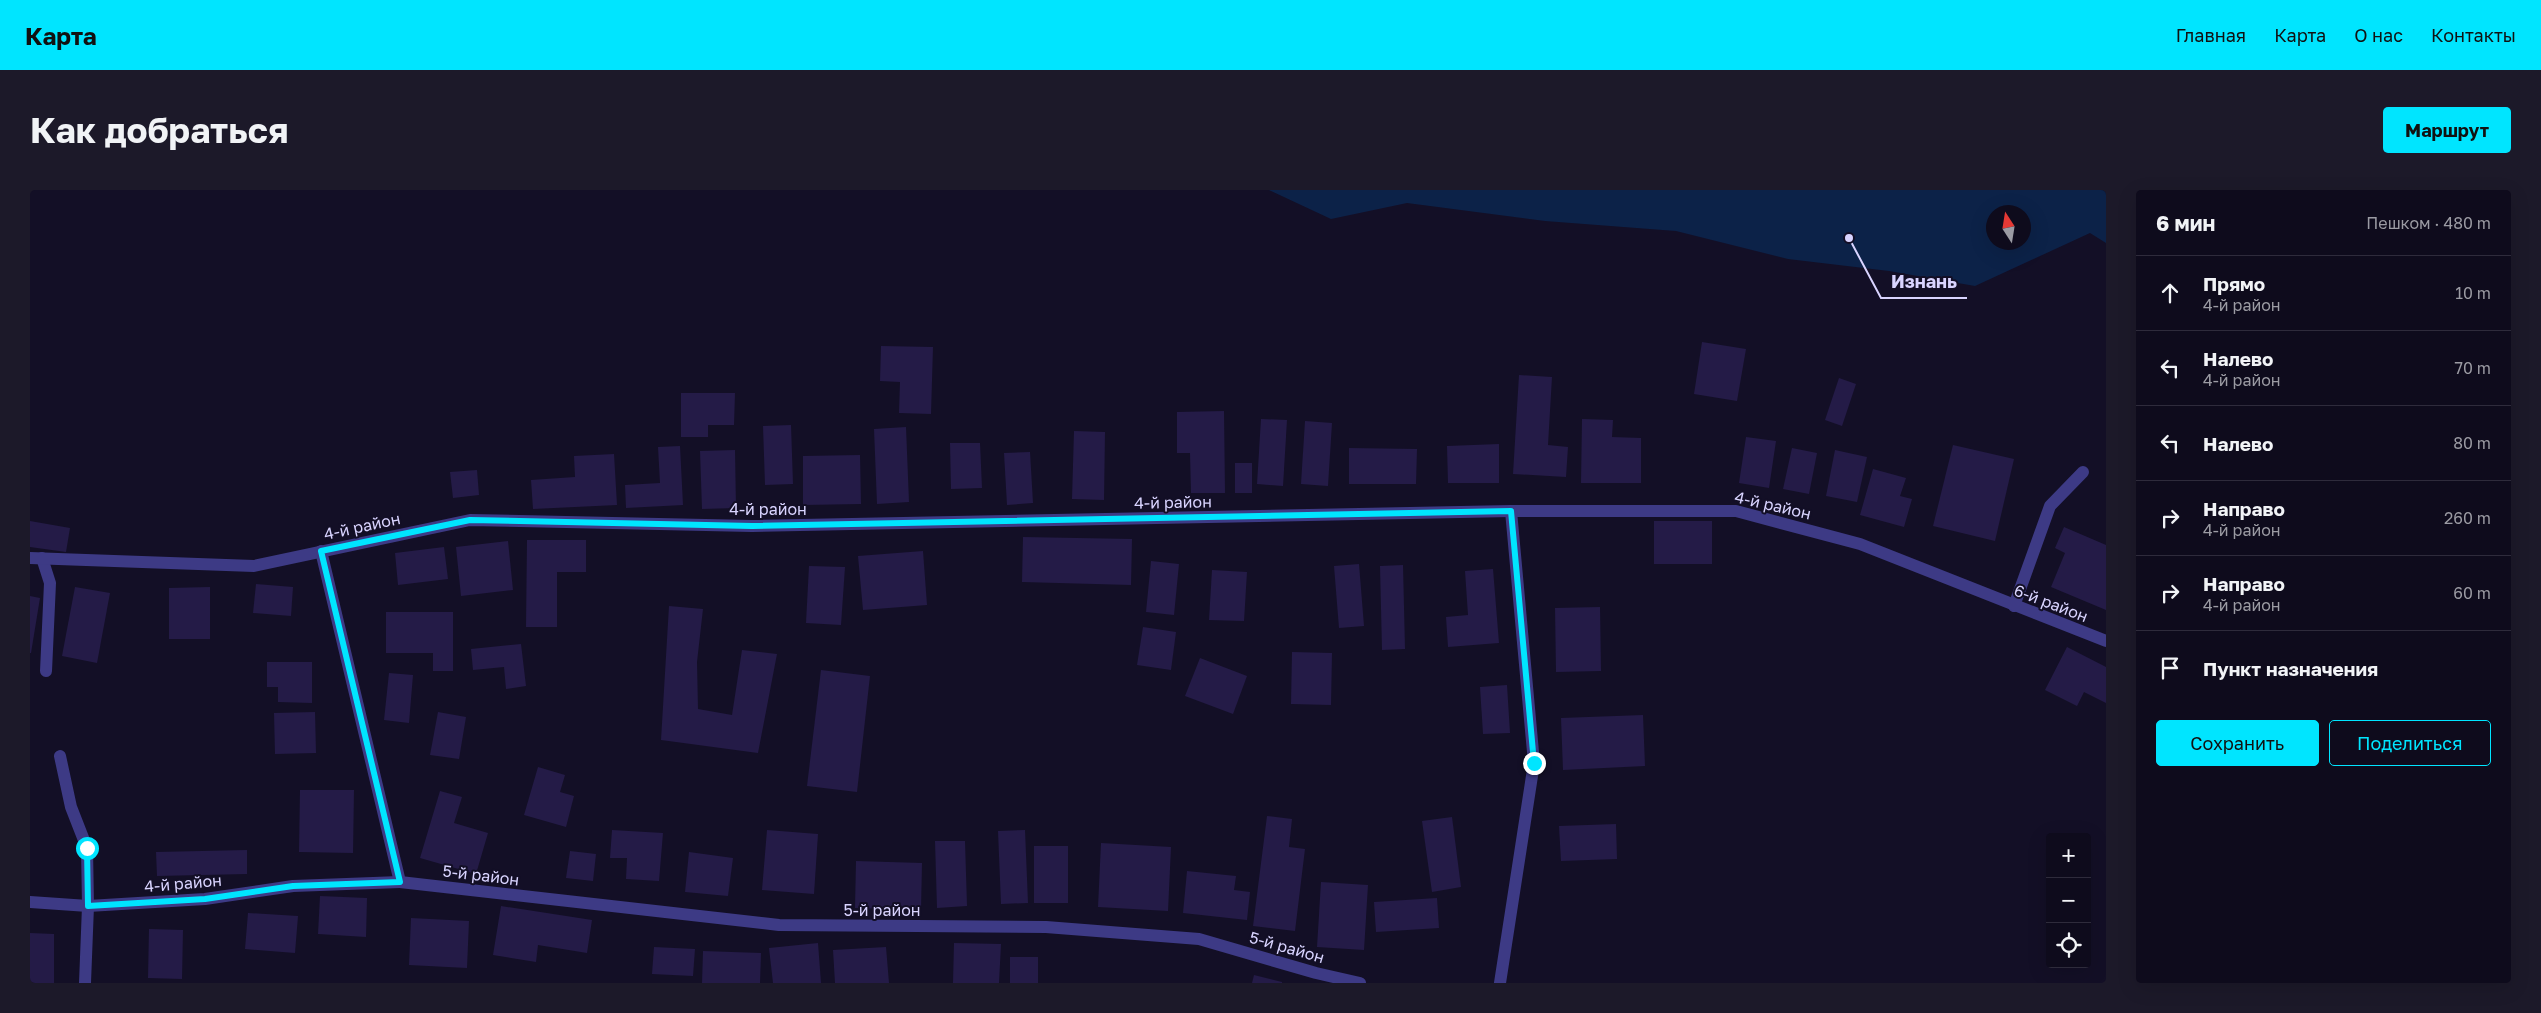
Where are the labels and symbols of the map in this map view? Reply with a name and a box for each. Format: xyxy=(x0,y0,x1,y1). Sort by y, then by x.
north arrow xyxy=(1986,205,2031,250)
callout: Изнань xyxy=(1881,265,1967,298)
text: Изнань xyxy=(1891,270,1957,292)
street label: 4-й район xyxy=(1733,487,1813,523)
street label: 4-й район xyxy=(1134,491,1212,513)
street label: 4-й район xyxy=(729,499,807,519)
street label: 4-й район xyxy=(322,508,402,544)
street label: 6-й район xyxy=(2011,580,2091,626)
route end xyxy=(1523,752,1546,775)
route start xyxy=(76,837,99,860)
street label: 5-й район xyxy=(442,860,520,890)
street label: 4-й район xyxy=(143,870,223,896)
street label: 5-й район xyxy=(843,900,921,920)
street label: 5-й район xyxy=(1247,927,1327,967)

